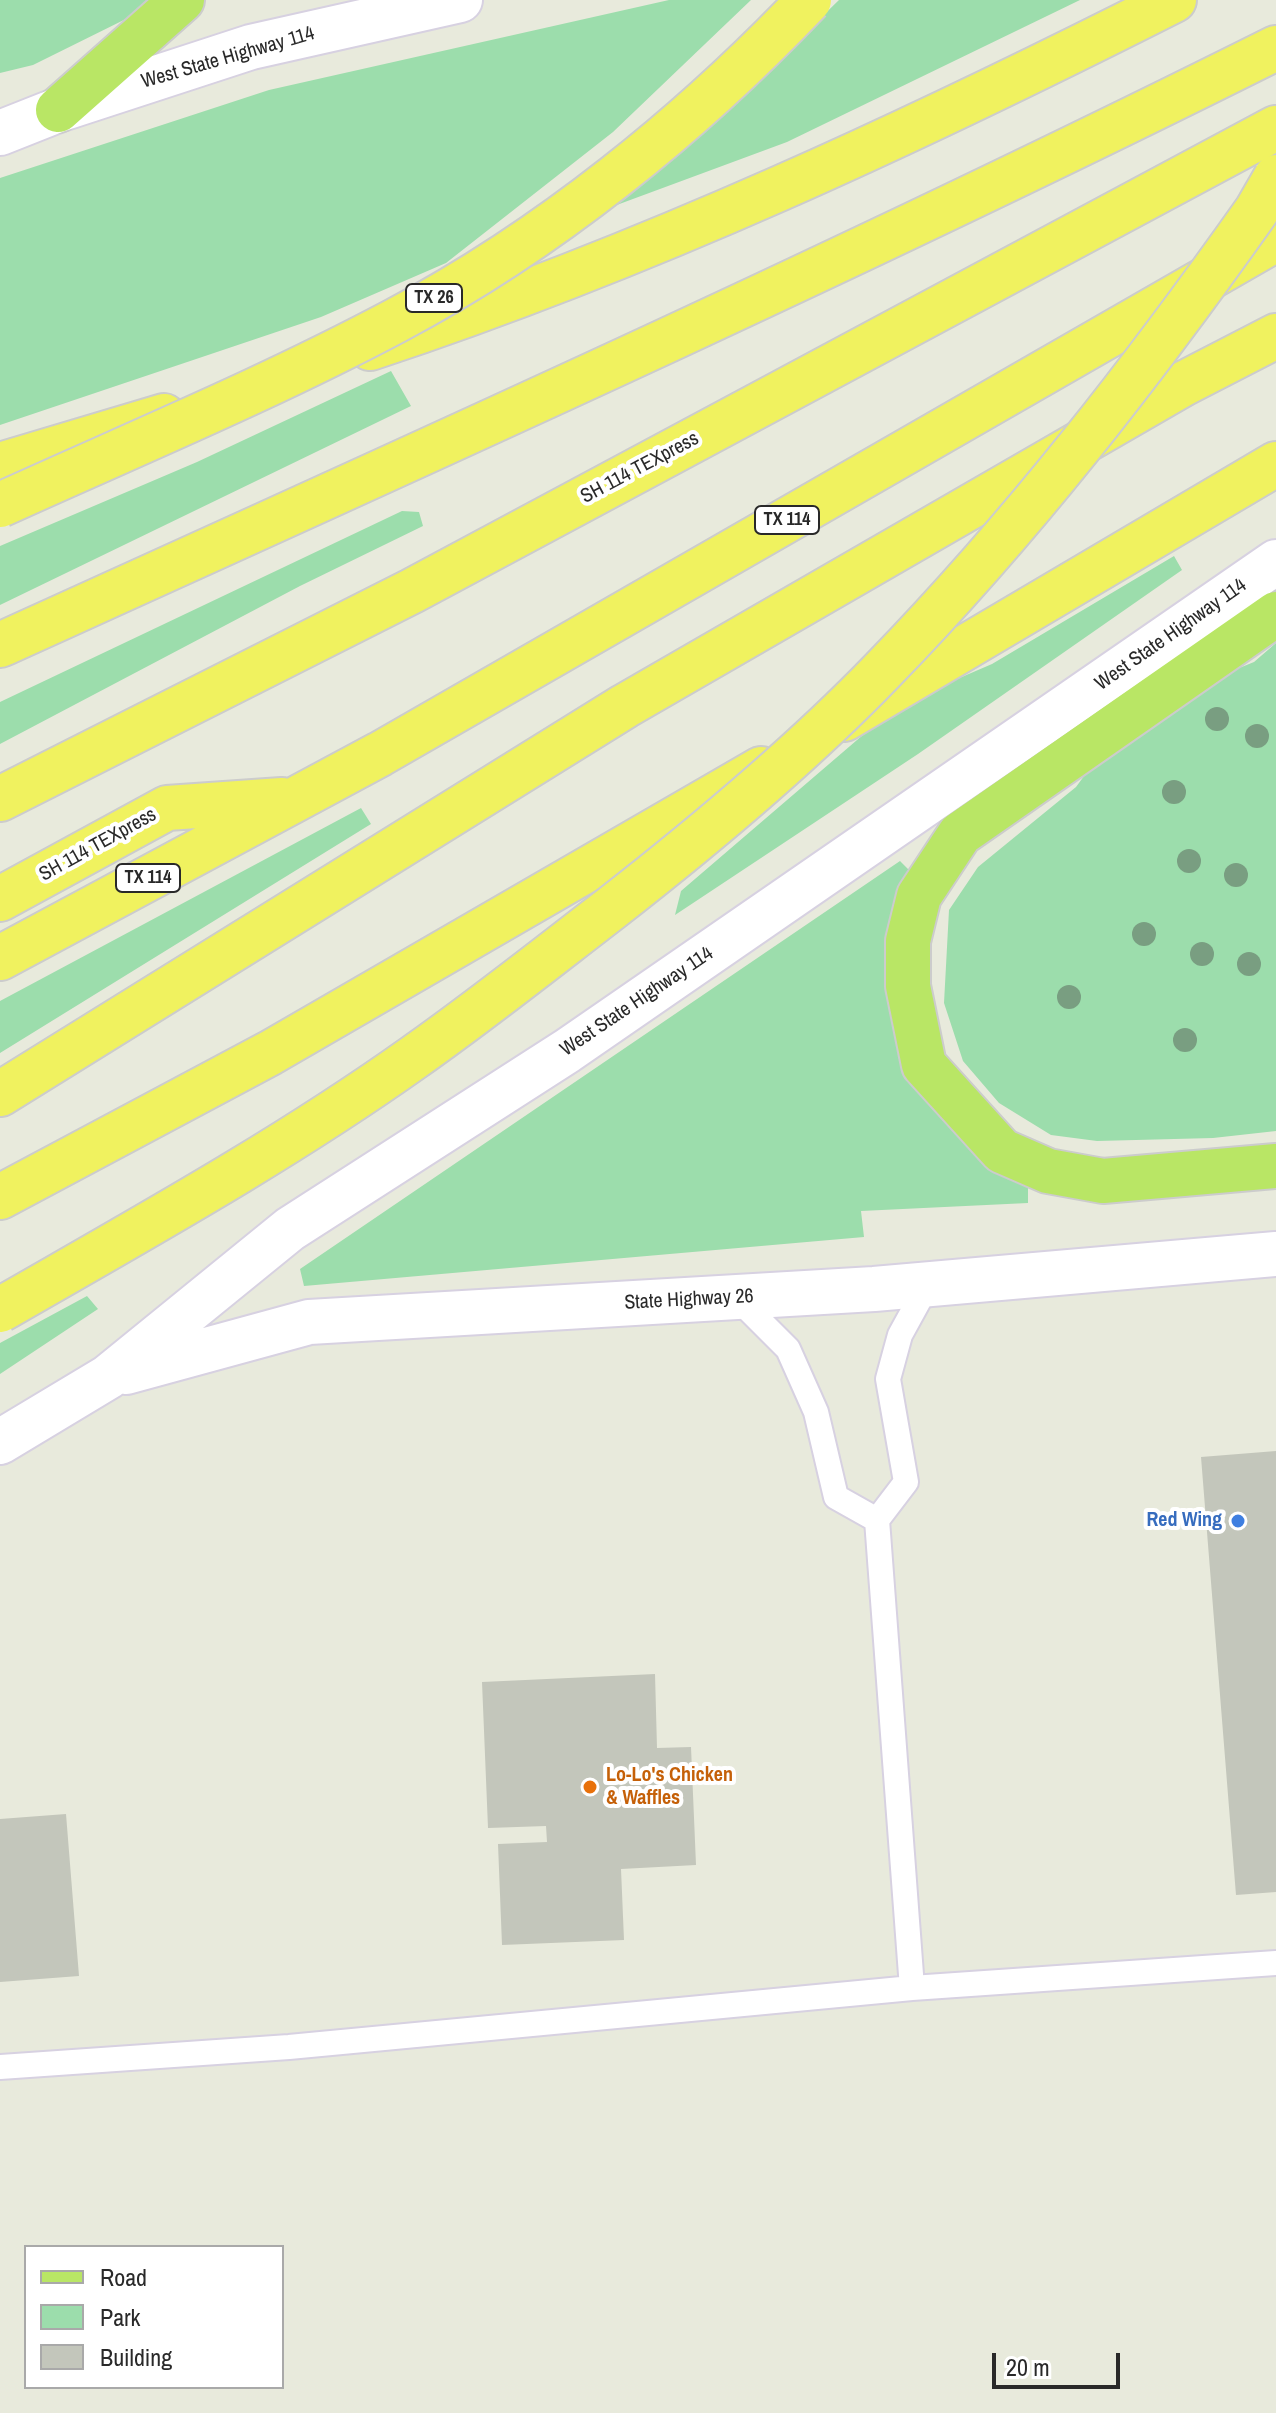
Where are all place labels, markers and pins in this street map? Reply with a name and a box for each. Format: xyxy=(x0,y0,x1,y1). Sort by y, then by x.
place label: Red Wing xyxy=(1147,1509,1222,1533)
marker: Red Wing xyxy=(1229,1512,1247,1530)
place label: Lo-Lo's Chicken & Waffles xyxy=(606,1764,733,1811)
marker: Lo-Lo's Chicken & Waffles xyxy=(581,1778,599,1796)

